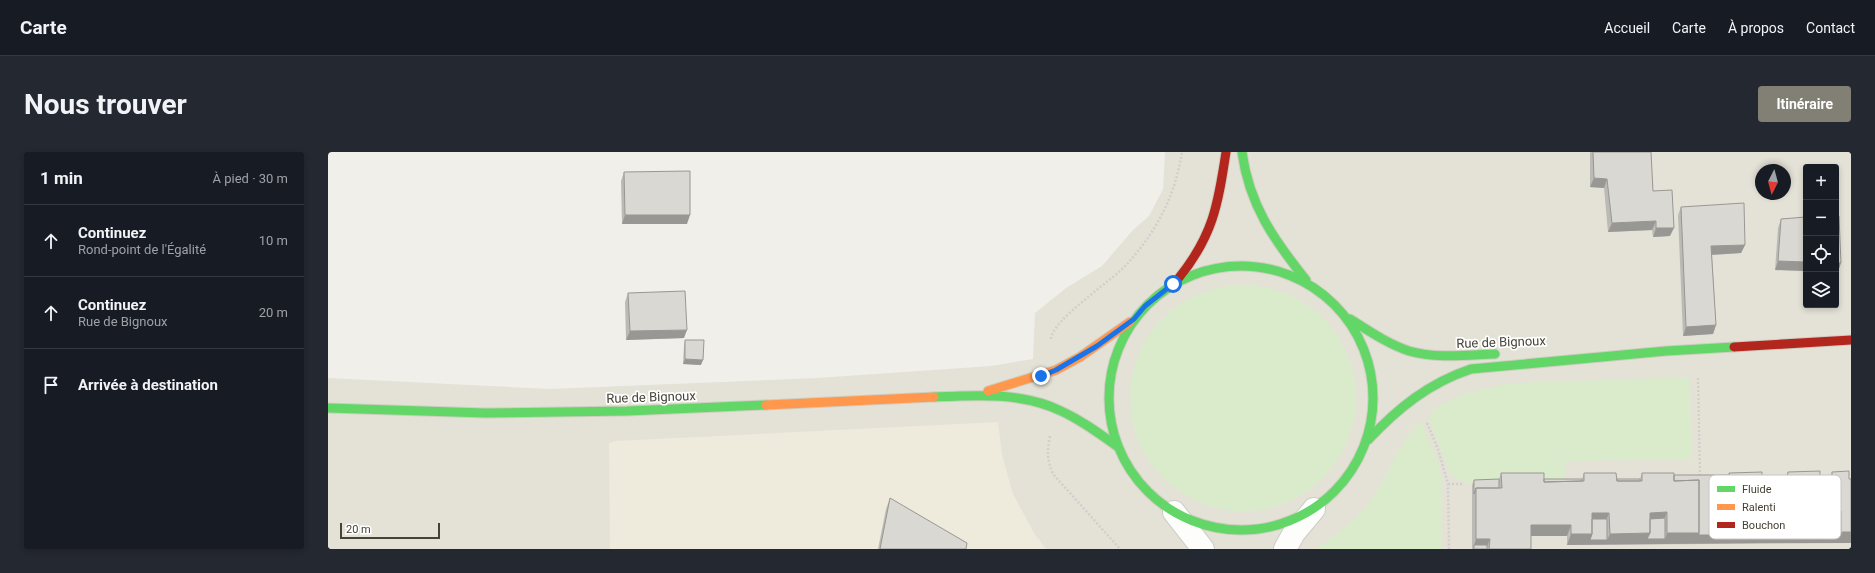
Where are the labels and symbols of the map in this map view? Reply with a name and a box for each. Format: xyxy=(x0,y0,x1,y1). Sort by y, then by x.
north arrow xyxy=(1755,164,1791,200)
route start xyxy=(1164,275,1182,293)
street label: Rue de Bignoux xyxy=(1456,333,1547,351)
route end xyxy=(1032,367,1050,385)
street label: Rue de Bignoux xyxy=(606,388,697,406)
legend xyxy=(1709,475,1841,539)
text: Fluide xyxy=(1742,483,1772,496)
text: Ralenti xyxy=(1742,501,1776,514)
text: Bouchon xyxy=(1742,519,1785,532)
scale bar xyxy=(340,521,440,540)

